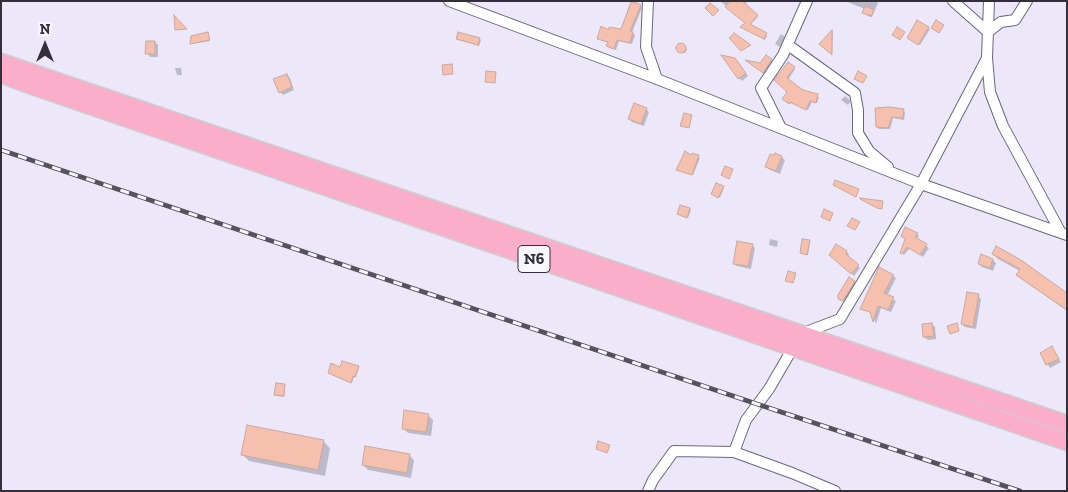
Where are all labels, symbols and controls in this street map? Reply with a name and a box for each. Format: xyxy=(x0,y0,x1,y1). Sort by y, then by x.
north arrow xyxy=(20,20,70,70)
text: N xyxy=(40,21,50,38)
road number: N6 xyxy=(518,245,550,272)

